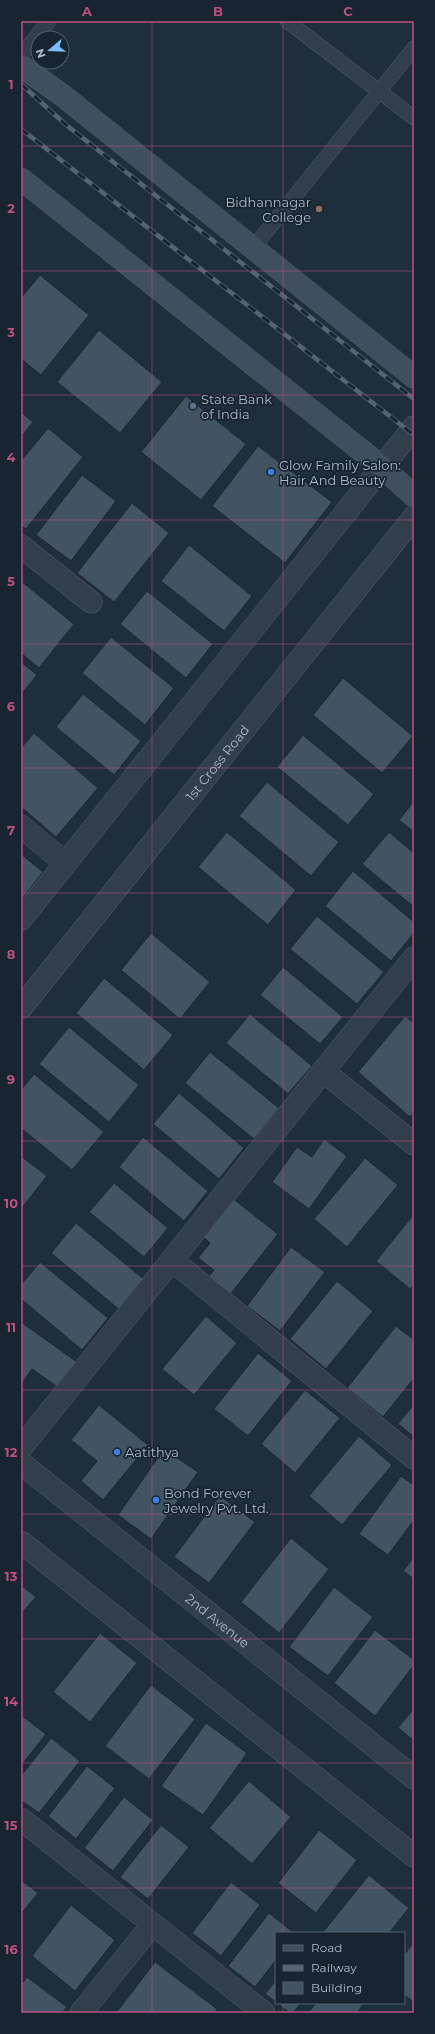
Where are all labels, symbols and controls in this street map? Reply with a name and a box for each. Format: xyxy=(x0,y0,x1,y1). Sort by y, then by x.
text: A xyxy=(81,3,93,19)
text: B xyxy=(213,3,223,19)
text: C xyxy=(343,3,353,19)
north arrow xyxy=(30,30,70,70)
text: N xyxy=(32,47,49,60)
text: 1 xyxy=(8,76,14,92)
place label: Bidhannagar College xyxy=(225,194,311,225)
text: 2 xyxy=(7,200,15,216)
marker: Bidhannagar College xyxy=(314,204,324,214)
text: 3 xyxy=(6,324,15,340)
place label: State Bank of India xyxy=(201,391,272,422)
marker: State Bank of India xyxy=(188,401,198,411)
text: 4 xyxy=(7,449,16,465)
place label: Glow Family Salon: Hair And Beauty xyxy=(279,457,401,488)
marker: Glow Family Salon: Hair And Beauty xyxy=(266,467,276,477)
text: 5 xyxy=(7,573,15,589)
text: 6 xyxy=(7,698,16,714)
street label: 1st Cross Road xyxy=(182,722,252,804)
text: 7 xyxy=(7,822,15,838)
text: 8 xyxy=(7,946,16,962)
text: 9 xyxy=(7,1071,15,1087)
text: 10 xyxy=(4,1195,18,1211)
text: 11 xyxy=(6,1319,16,1335)
text: 12 xyxy=(5,1444,18,1460)
place label: Aatithya xyxy=(125,1444,179,1460)
marker: Aatithya xyxy=(112,1447,122,1457)
place label: Bond Forever Jewelry Pvt. Ltd. xyxy=(163,1485,269,1516)
marker: Bond Forever Jewelry Pvt. Ltd. xyxy=(151,1495,161,1505)
text: 13 xyxy=(5,1568,18,1584)
street label: 2nd Avenue xyxy=(182,1590,253,1651)
text: 14 xyxy=(4,1693,18,1709)
text: 15 xyxy=(5,1817,18,1833)
legend xyxy=(275,1932,405,2004)
text: Road xyxy=(311,1940,342,1955)
text: 16 xyxy=(4,1941,18,1957)
text: Railway xyxy=(311,1960,357,1975)
text: Building xyxy=(311,1980,362,1995)

